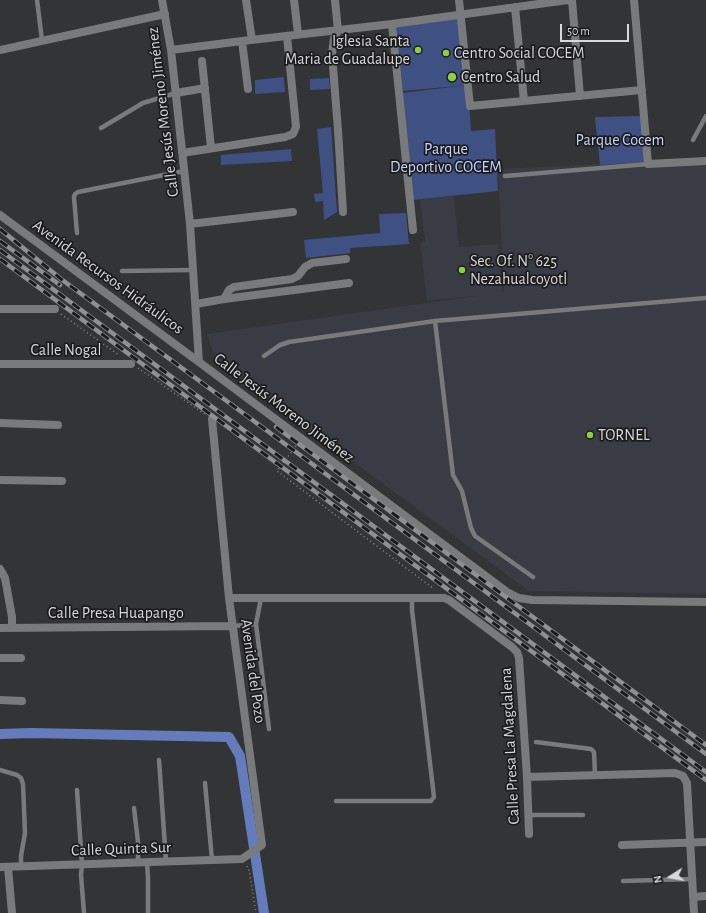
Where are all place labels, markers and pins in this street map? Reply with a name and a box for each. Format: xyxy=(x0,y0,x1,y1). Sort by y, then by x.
place label: Iglesia Santa Maria de Guadalupe xyxy=(285,31,410,69)
place label: Centro Social COCEM xyxy=(454,43,585,63)
marker: Iglesia Santa Maria de Guadalupe xyxy=(413,45,423,55)
marker: Centro Social COCEM xyxy=(441,48,451,58)
place label: Centro Salud xyxy=(461,67,540,87)
marker: Centro Salud xyxy=(446,71,458,83)
place label: Sec. Of. N° 625 Nezahualcoyotl xyxy=(470,251,567,289)
marker: Sec. Of. N° 625 Nezahualcoyotl xyxy=(457,265,467,275)
place label: TORNEL xyxy=(598,425,650,445)
marker: TORNEL xyxy=(585,430,595,440)

